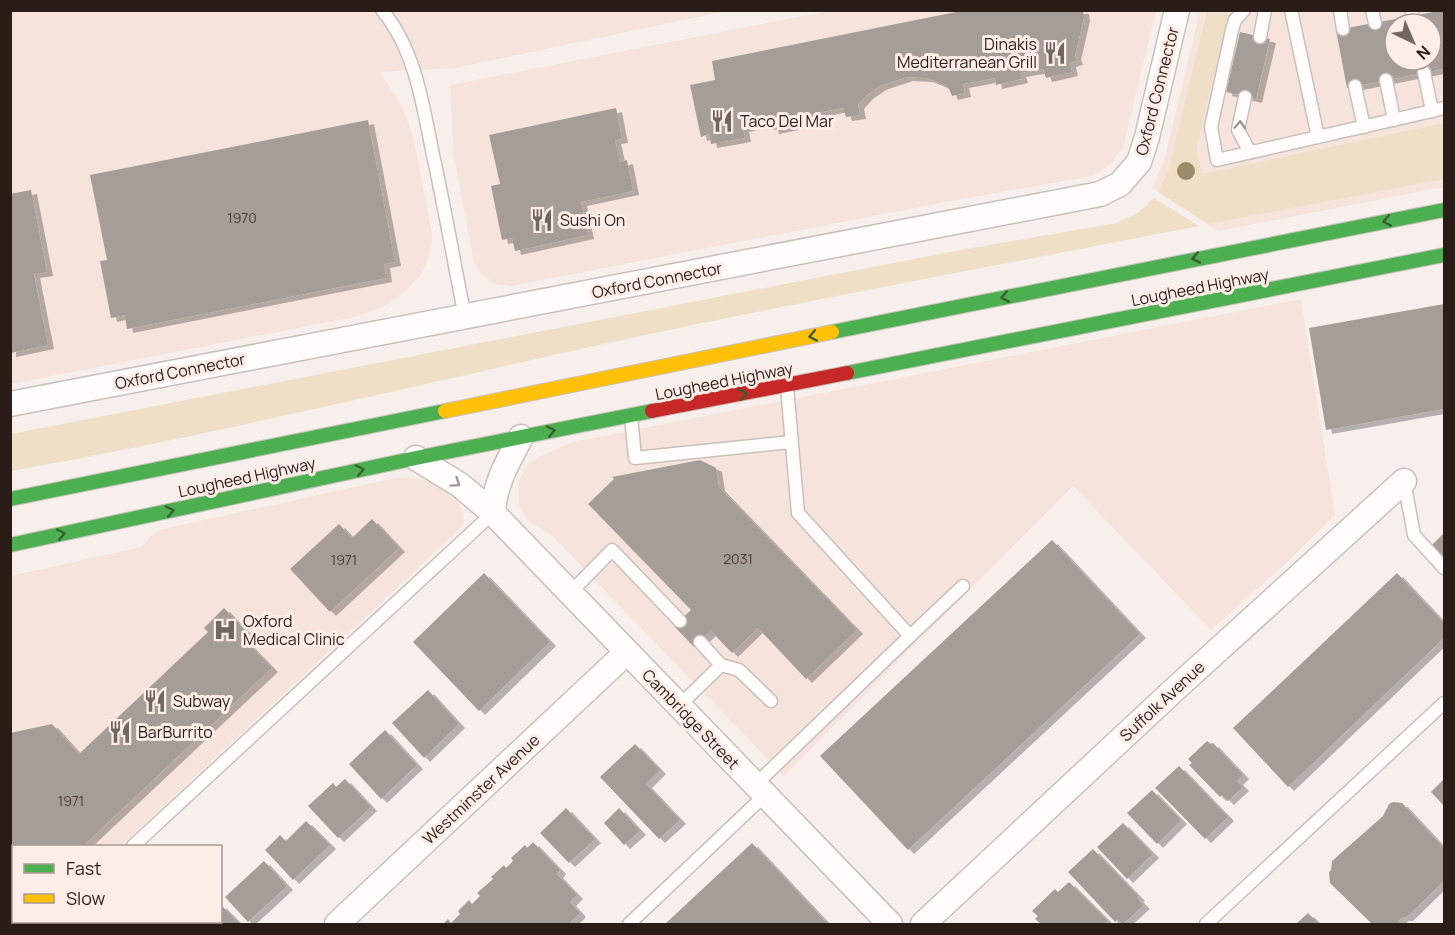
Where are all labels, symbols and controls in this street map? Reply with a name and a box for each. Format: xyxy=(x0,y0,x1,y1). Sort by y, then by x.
north arrow xyxy=(1383,12,1443,72)
street label: Oxford Connector xyxy=(1130,24,1184,158)
place label: Dinakis Mediterranean Grill xyxy=(897,33,1037,73)
restaurant icon: Dinakis Mediterranean Grill xyxy=(1042,40,1068,66)
text: N xyxy=(1412,41,1435,65)
restaurant icon: Taco Del Mar xyxy=(709,108,735,134)
place label: Taco Del Mar xyxy=(740,110,834,132)
one-way arrow xyxy=(1234,121,1247,130)
restaurant icon: Sushi On xyxy=(529,207,555,233)
house number: 1970 xyxy=(227,208,257,227)
place label: Sushi On xyxy=(560,209,625,231)
one-way arrow xyxy=(1382,214,1392,227)
one-way arrow xyxy=(1191,251,1201,264)
street label: Oxford Connector xyxy=(590,257,724,303)
street label: Lougheed Highway xyxy=(1129,263,1271,311)
one-way arrow xyxy=(1000,290,1010,303)
one-way arrow xyxy=(809,329,819,342)
street label: Oxford Connector xyxy=(113,348,247,394)
street label: Lougheed Highway xyxy=(653,357,795,405)
one-way arrow xyxy=(738,388,748,401)
one-way arrow xyxy=(546,425,556,438)
street label: Lougheed Highway xyxy=(176,452,318,502)
one-way arrow xyxy=(355,464,365,477)
one-way arrow xyxy=(449,476,460,487)
one-way arrow xyxy=(164,505,174,518)
one-way arrow xyxy=(56,528,66,541)
house number: 2031 xyxy=(723,549,753,568)
house number: 1971 xyxy=(331,550,357,569)
place label: Oxford Medical Clinic xyxy=(243,610,345,650)
hospital icon: Oxford Medical Clinic xyxy=(212,617,238,643)
street label: Suffolk Avenue xyxy=(1115,656,1209,746)
street label: Cambridge Street xyxy=(637,664,745,774)
restaurant icon: Subway xyxy=(142,688,168,714)
place label: Subway xyxy=(173,690,231,712)
restaurant icon: BarBurrito xyxy=(107,719,133,745)
place label: BarBurrito xyxy=(138,721,213,743)
street label: Westminster Avenue xyxy=(418,729,544,849)
house number: 1971 xyxy=(58,791,84,810)
legend xyxy=(12,845,222,923)
text: Fast xyxy=(66,856,101,880)
text: Slow xyxy=(66,886,106,910)

